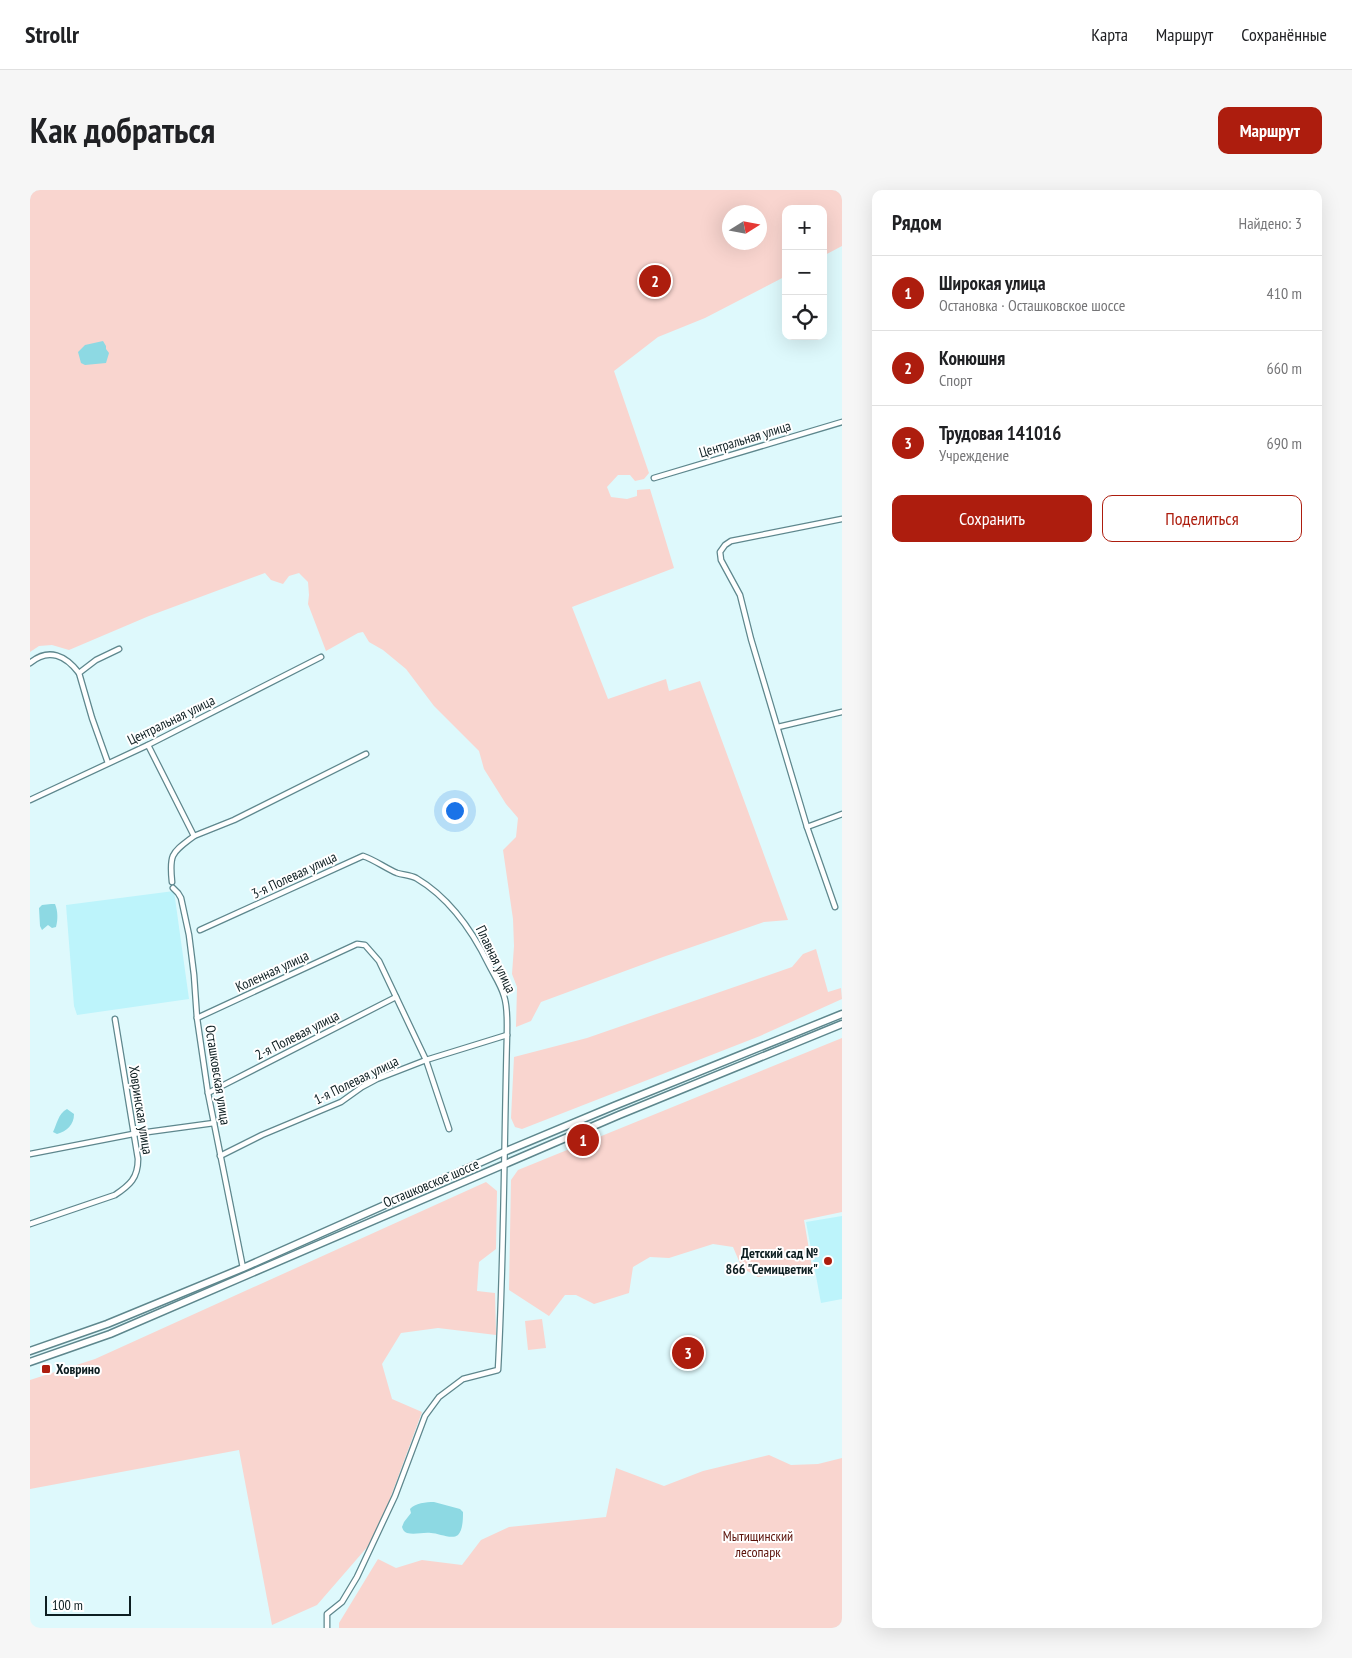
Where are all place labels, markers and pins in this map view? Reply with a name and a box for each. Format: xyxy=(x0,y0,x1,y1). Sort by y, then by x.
pin: 2 xyxy=(639,262,671,300)
pin: 1 xyxy=(567,1121,599,1159)
place label: Детский сад № 866 "Семицветик" xyxy=(725,1244,818,1278)
marker: Детский сад № 866 "Семицветик" xyxy=(822,1255,834,1267)
pin: 3 xyxy=(672,1334,704,1372)
place label: Ховрино xyxy=(56,1360,100,1378)
marker: Ховрино xyxy=(40,1363,52,1375)

